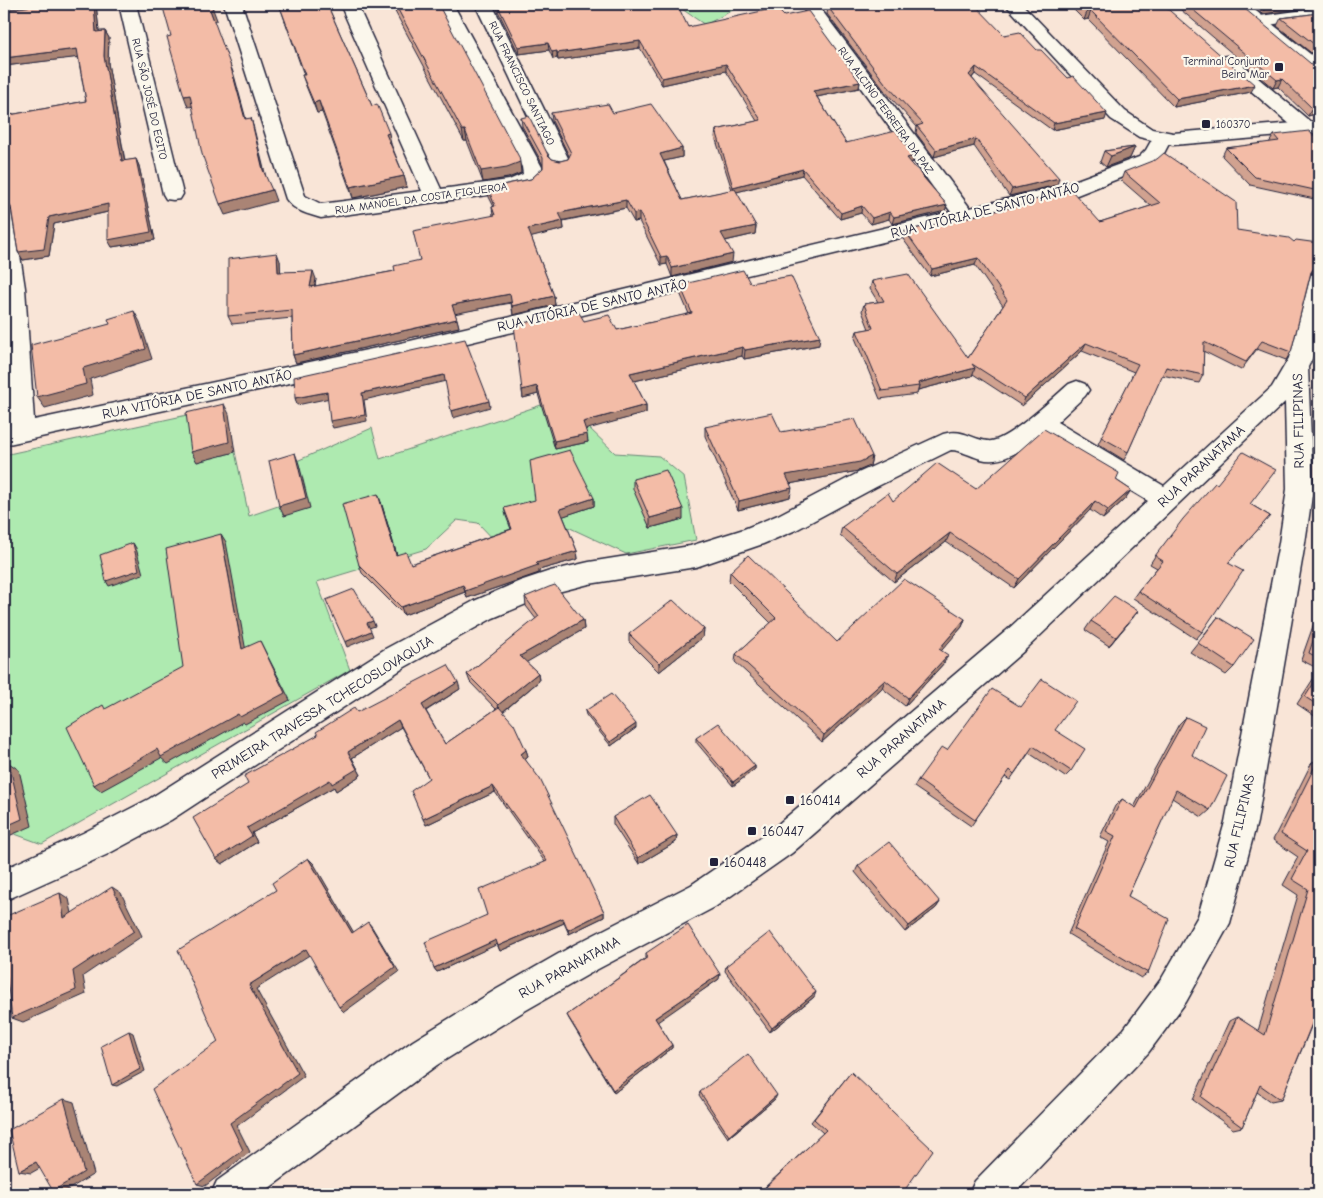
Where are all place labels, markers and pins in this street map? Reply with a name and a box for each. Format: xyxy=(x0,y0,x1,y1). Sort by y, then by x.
place label: Terminal Conjunto Beira Mar xyxy=(1183,55,1270,81)
marker: Terminal Conjunto Beira Mar xyxy=(1273,61,1285,73)
marker: 160370 xyxy=(1200,118,1212,130)
place label: 160370 xyxy=(1216,118,1251,131)
place label: 160414 xyxy=(800,792,841,809)
marker: 160414 xyxy=(784,794,796,806)
place label: 160447 xyxy=(762,823,804,840)
marker: 160447 xyxy=(746,825,758,837)
place label: 160448 xyxy=(724,854,766,871)
marker: 160448 xyxy=(708,856,720,868)

